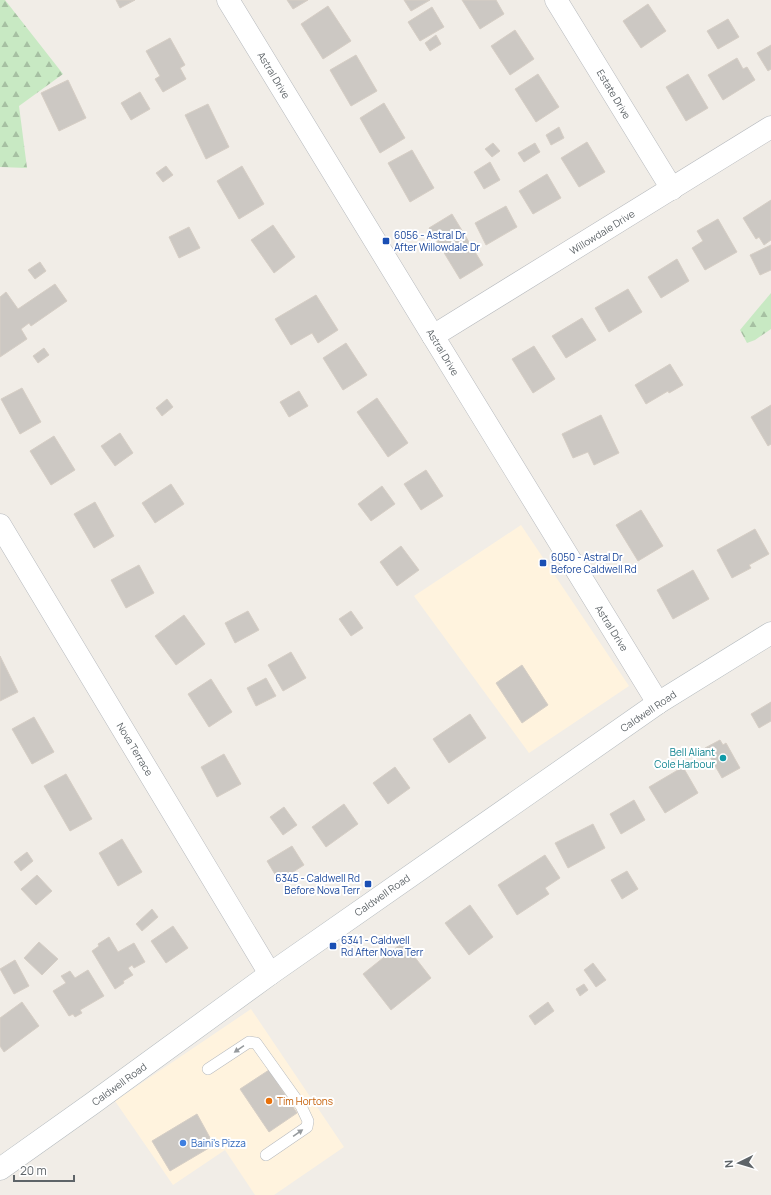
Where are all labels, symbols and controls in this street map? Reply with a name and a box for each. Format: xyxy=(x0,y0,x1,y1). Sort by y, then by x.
street label: Astral Drive xyxy=(255,49,294,101)
street label: Estate Drive xyxy=(594,67,634,122)
street label: Willowdale Drive xyxy=(567,206,637,258)
place label: 6056 - Astral Dr After Willowdale Dr xyxy=(394,228,481,254)
marker: 6056 - Astral Dr After Willowdale Dr xyxy=(381,236,391,246)
street label: Astral Drive xyxy=(424,326,463,378)
place label: 6050 - Astral Dr Before Caldwell Rd xyxy=(551,550,637,576)
marker: 6050 - Astral Dr Before Caldwell Rd xyxy=(538,558,548,568)
street label: Astral Drive xyxy=(592,602,632,654)
street label: Caldwell Road xyxy=(617,687,679,735)
street label: Nova Terrace xyxy=(114,720,156,778)
place label: Bell Aliant Cole Harbour xyxy=(654,745,715,771)
marker: Bell Aliant Cole Harbour xyxy=(718,753,728,763)
place label: 6345 - Caldwell Rd Before Nova Terr xyxy=(275,871,360,897)
street label: Caldwell Road xyxy=(351,871,413,919)
marker: 6345 - Caldwell Rd Before Nova Terr xyxy=(363,879,373,889)
place label: 6341 - Caldwell Rd After Nova Terr xyxy=(341,933,424,959)
marker: 6341 - Caldwell Rd After Nova Terr xyxy=(328,941,338,951)
one-way arrow xyxy=(234,1045,244,1053)
street label: Caldwell Road xyxy=(89,1059,149,1109)
place label: Tim Hortons xyxy=(277,1094,333,1108)
marker: Tim Hortons xyxy=(264,1096,274,1106)
one-way arrow xyxy=(293,1129,304,1137)
place label: Baini's Pizza xyxy=(191,1136,246,1150)
marker: Baini's Pizza xyxy=(178,1138,188,1148)
north arrow xyxy=(719,1143,759,1183)
scale bar xyxy=(14,1157,74,1183)
text: N xyxy=(721,1159,736,1169)
text: 20 m xyxy=(20,1162,47,1179)

